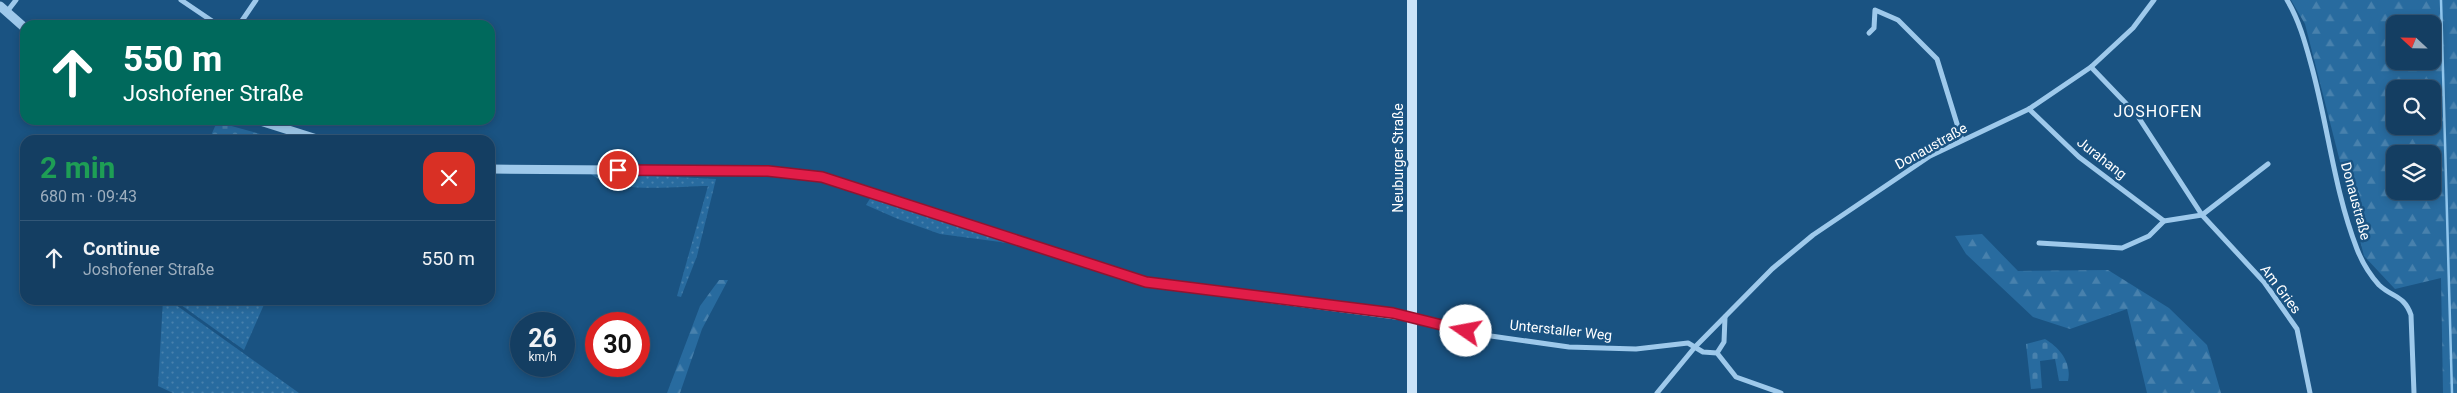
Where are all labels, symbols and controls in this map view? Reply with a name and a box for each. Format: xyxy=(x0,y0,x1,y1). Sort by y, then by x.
north arrow xyxy=(2386,15,2441,70)
map controls xyxy=(2386,15,2441,200)
text: 550 m xyxy=(123,39,222,80)
icon: ahead xyxy=(40,40,105,105)
button: search xyxy=(2386,80,2441,135)
text: Joshofener Straße xyxy=(123,81,304,106)
district label: JOSHOFEN xyxy=(2113,102,2203,121)
street label: Neuburger Straße xyxy=(1390,103,1406,213)
street label: Donaustraße xyxy=(1892,120,1970,172)
street label: Jurahang xyxy=(2074,134,2130,182)
button: layers xyxy=(2386,145,2441,200)
pin xyxy=(597,149,639,191)
text: 2 min xyxy=(40,150,115,185)
button: close xyxy=(423,152,475,204)
icon: arrive xyxy=(604,156,632,184)
street label: Donaustraße xyxy=(2338,160,2374,242)
text: 680 m · 09:43 xyxy=(40,187,137,206)
text: Continue xyxy=(83,237,160,260)
icon: ahead xyxy=(40,244,68,272)
text: 550 m xyxy=(422,247,475,270)
text: Joshofener Straße xyxy=(83,260,214,279)
street label: Am Gries xyxy=(2257,261,2305,317)
position arrow xyxy=(1439,304,1491,356)
speed limit sign: 30 xyxy=(585,312,650,377)
street label: Unterstaller Weg xyxy=(1509,317,1613,343)
text: 26 xyxy=(528,324,557,353)
text: km/h xyxy=(528,350,557,364)

